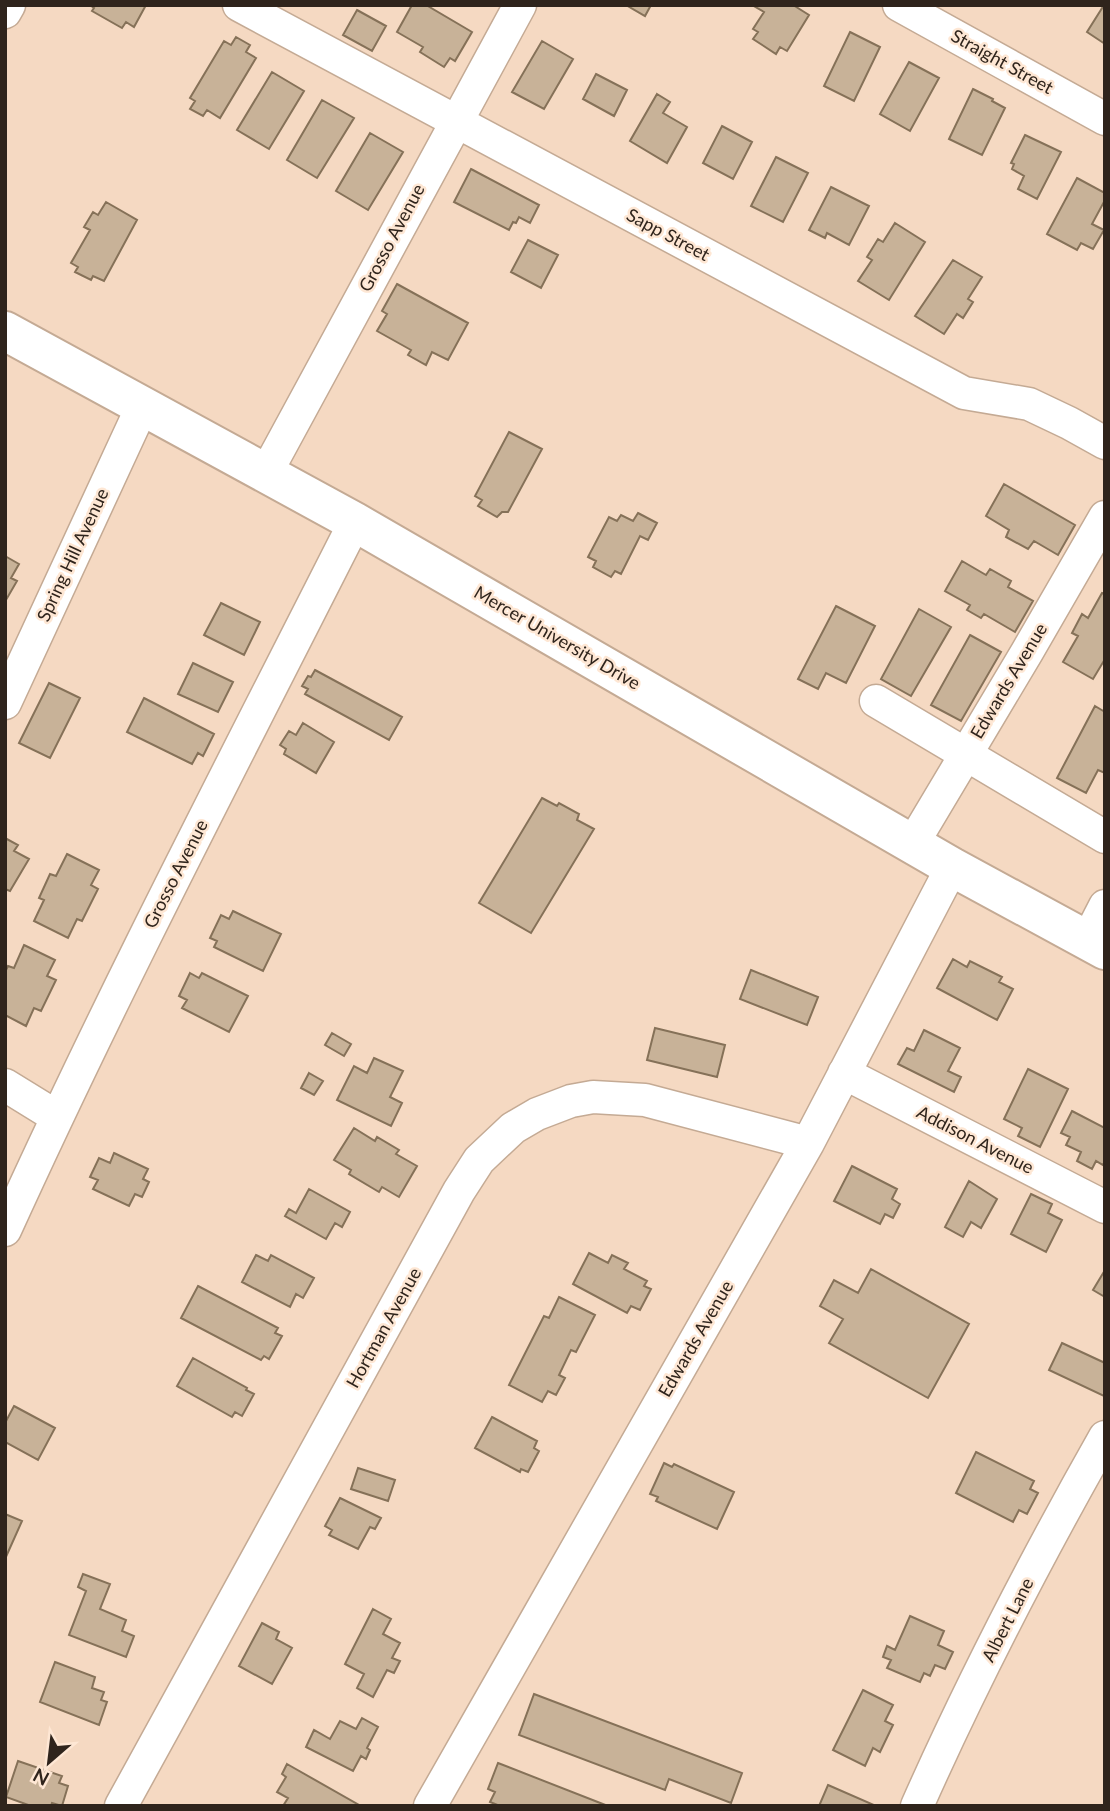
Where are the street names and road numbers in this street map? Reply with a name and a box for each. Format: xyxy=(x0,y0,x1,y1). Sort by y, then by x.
street label: Straight Street xyxy=(948,24,1058,98)
street label: Grosso Avenue xyxy=(354,180,429,295)
street label: Sapp Street xyxy=(623,203,714,265)
street label: Spring Hill Avenue xyxy=(32,484,113,625)
street label: Mercer University Drive xyxy=(471,581,644,694)
street label: Edwards Avenue xyxy=(965,619,1051,742)
street label: Grosso Avenue xyxy=(138,816,212,931)
street label: Addison Avenue xyxy=(913,1100,1038,1178)
street label: Hortman Avenue xyxy=(341,1264,425,1391)
street label: Edwards Avenue xyxy=(653,1276,737,1401)
street label: Albert Lane xyxy=(977,1574,1038,1665)

